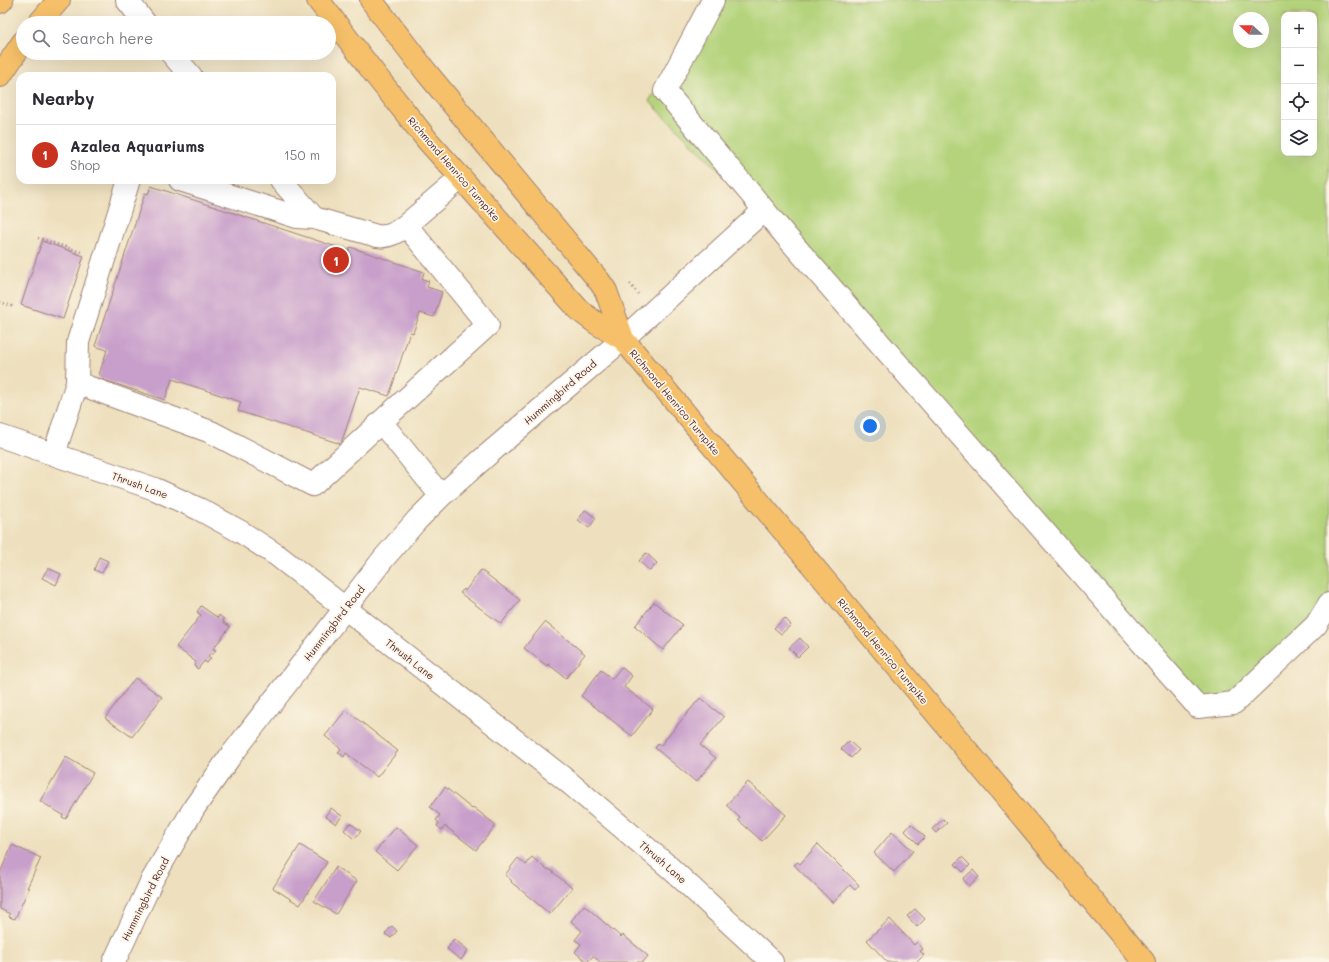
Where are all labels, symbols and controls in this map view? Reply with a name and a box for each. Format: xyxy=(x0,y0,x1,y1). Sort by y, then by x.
north arrow xyxy=(1233,12,1269,48)
map controls xyxy=(1281,12,1317,156)
button: + xyxy=(1281,12,1317,48)
search box xyxy=(16,16,336,60)
icon: search xyxy=(30,27,52,49)
text: Search here xyxy=(62,28,153,48)
button: − xyxy=(1281,48,1317,84)
button: locate xyxy=(1281,84,1317,120)
text: Nearby xyxy=(32,87,94,109)
street label: Richmond Henrico Turnpike xyxy=(405,114,503,224)
button: layers xyxy=(1281,120,1317,156)
text: Azalea Aquariums xyxy=(70,136,205,156)
text: 1 xyxy=(42,146,48,163)
text: 150 m xyxy=(284,146,320,163)
text: Shop xyxy=(70,156,100,173)
pin: 1 xyxy=(323,245,349,275)
street label: Richmond Henrico Turnpike xyxy=(626,346,724,458)
street label: Hummingbird Road xyxy=(521,357,599,427)
your location xyxy=(860,416,880,436)
street label: Thrush Lane xyxy=(110,468,170,502)
street label: Hummingbird Road xyxy=(300,583,368,663)
street label: Richmond Henrico Turnpike xyxy=(834,595,932,707)
street label: Thrush Lane xyxy=(383,635,437,683)
street label: Thrush Lane xyxy=(636,837,690,887)
street label: Hummingbird Road xyxy=(118,855,172,943)

